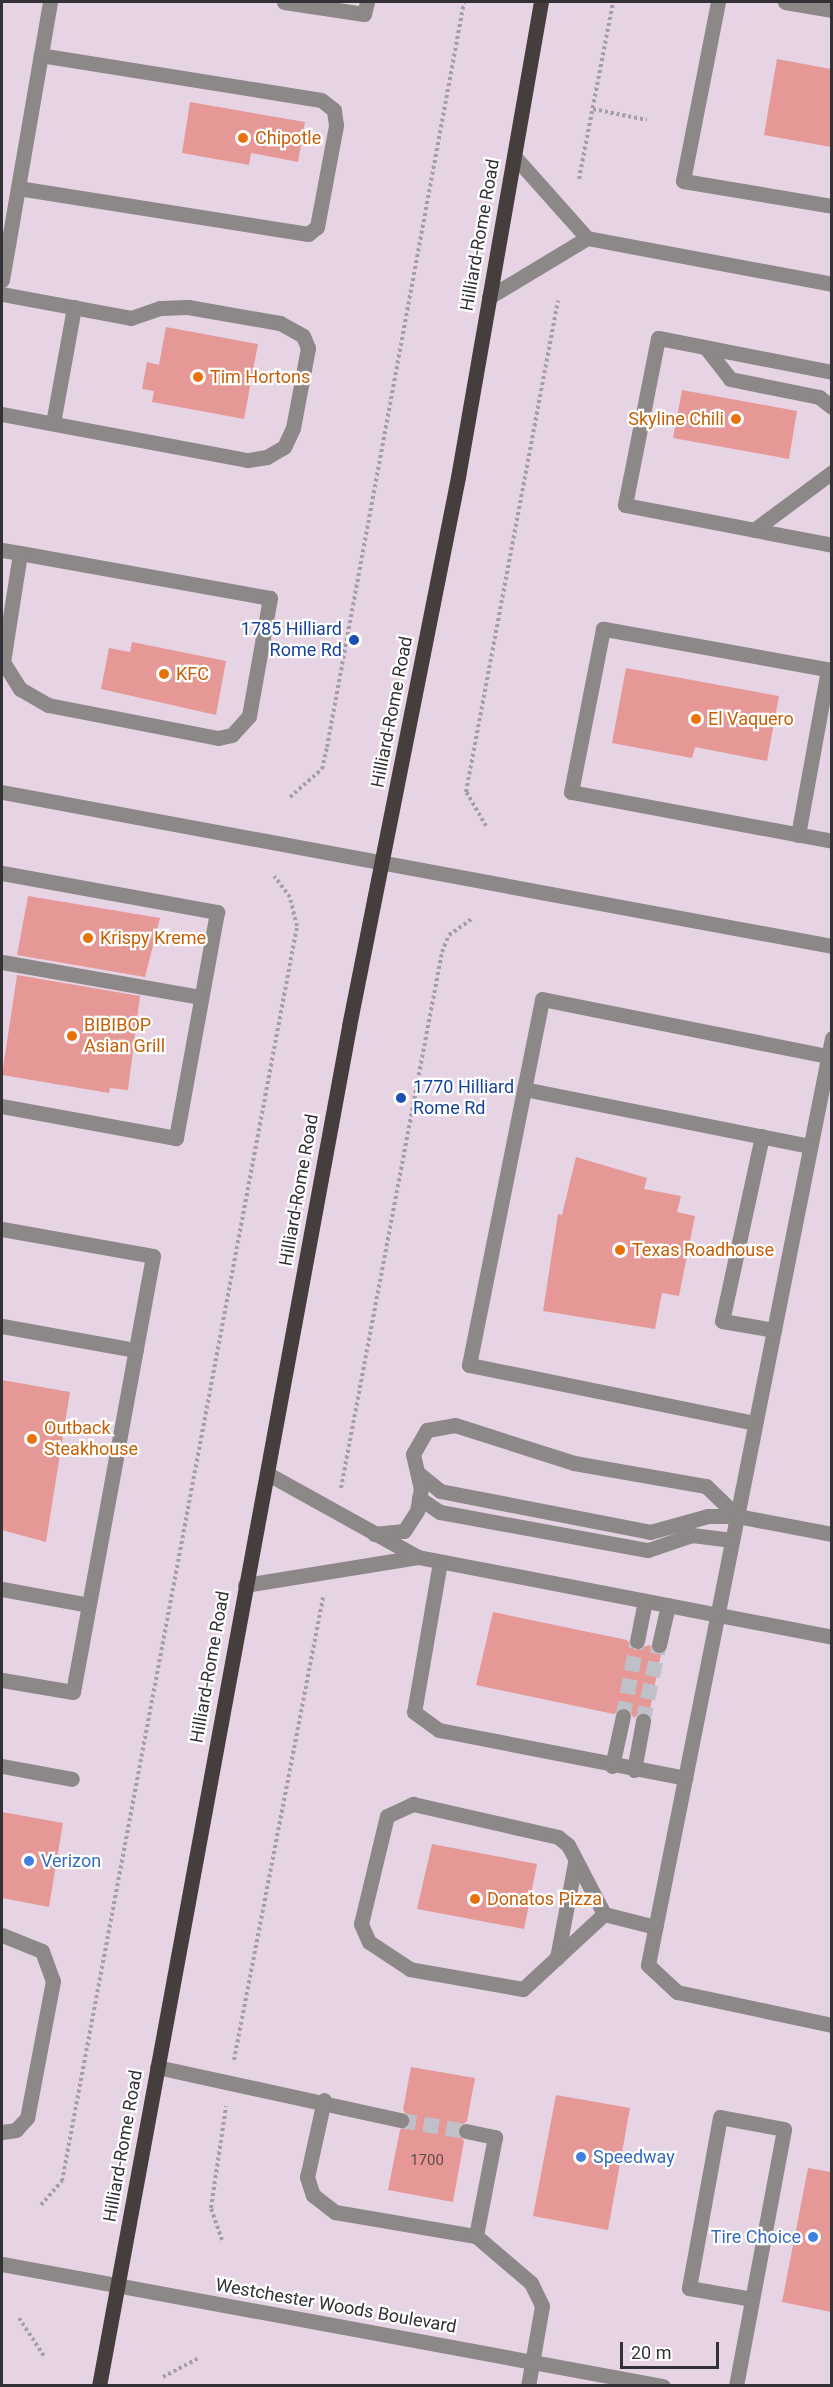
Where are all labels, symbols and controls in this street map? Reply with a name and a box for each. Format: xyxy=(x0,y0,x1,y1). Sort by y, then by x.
place label: Chipotle xyxy=(255,127,321,149)
marker: Chipotle xyxy=(236,131,250,145)
street label: Hilliard-Rome Road xyxy=(456,157,504,313)
place label: Tim Hortons xyxy=(210,366,310,388)
marker: Tim Hortons xyxy=(191,370,205,384)
place label: Skyline Chili xyxy=(628,408,724,430)
marker: Skyline Chili xyxy=(729,412,743,426)
place label: 1785 Hilliard Rome Rd xyxy=(241,619,342,662)
marker: 1785 Hilliard Rome Rd xyxy=(347,633,361,647)
street label: Hilliard-Rome Road xyxy=(367,635,417,789)
place label: KFC xyxy=(176,663,209,685)
marker: KFC xyxy=(157,667,171,681)
place label: El Vaquero xyxy=(708,708,794,730)
marker: El Vaquero xyxy=(689,712,703,726)
place label: Krispy Kreme xyxy=(100,927,206,949)
marker: Krispy Kreme xyxy=(81,931,95,945)
place label: BIBIBOP Asian Grill xyxy=(84,1015,165,1058)
marker: BIBIBOP Asian Grill xyxy=(65,1029,79,1043)
place label: 1770 Hilliard Rome Rd xyxy=(413,1077,514,1120)
marker: 1770 Hilliard Rome Rd xyxy=(394,1091,408,1105)
street label: Hilliard-Rome Road xyxy=(275,1112,323,1268)
place label: Texas Roadhouse xyxy=(632,1239,774,1261)
marker: Texas Roadhouse xyxy=(613,1243,627,1257)
place label: Outback Steakhouse xyxy=(44,1418,138,1460)
marker: Outback Steakhouse xyxy=(25,1432,39,1446)
street label: Hilliard-Rome Road xyxy=(186,1589,234,1745)
place label: Verizon xyxy=(41,1850,101,1872)
marker: Verizon xyxy=(22,1854,36,1868)
place label: Donatos Pizza xyxy=(487,1888,602,1910)
marker: Donatos Pizza xyxy=(468,1892,482,1906)
street label: Hilliard-Rome Road xyxy=(99,2068,147,2224)
place label: Speedway xyxy=(593,2146,675,2168)
marker: Speedway xyxy=(574,2150,588,2164)
house number: 1700 xyxy=(410,2152,444,2170)
place label: Tire Choice xyxy=(711,2226,801,2248)
marker: Tire Choice xyxy=(806,2230,820,2244)
street label: Westchester Woods Boulevard xyxy=(214,2274,458,2338)
scale bar xyxy=(623,2330,722,2368)
text: 20 m xyxy=(631,2342,671,2363)

